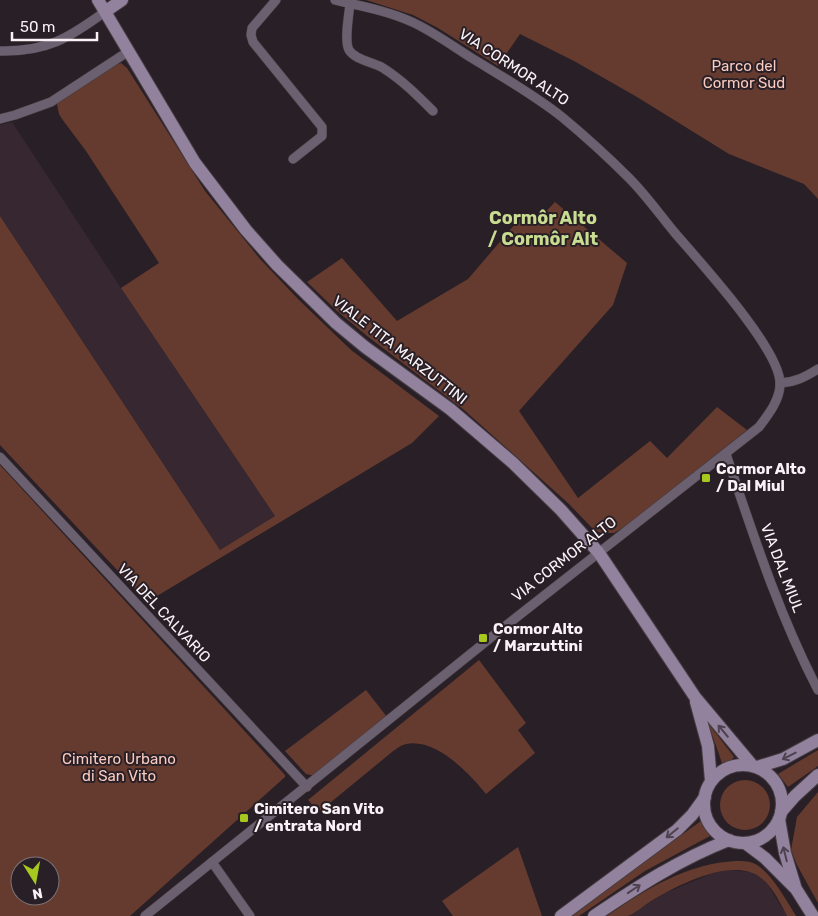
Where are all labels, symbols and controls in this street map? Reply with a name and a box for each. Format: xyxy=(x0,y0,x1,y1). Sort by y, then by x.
scale bar xyxy=(12,10,98,42)
text: 50 m xyxy=(20,18,55,36)
street label: VIA CORMOR ALTO xyxy=(456,25,572,109)
park label: Parco del Cormor Sud xyxy=(703,57,785,92)
district label: Cormôr Alto / Cormôr Alt xyxy=(488,207,598,250)
street label: VIALE TITA MARZUTTINI xyxy=(329,292,471,408)
place label: Cormor Alto / Dal Miul xyxy=(716,460,806,495)
marker: Cormor Alto / Dal Miul xyxy=(700,472,712,484)
street label: VIA CORMOR ALTO xyxy=(508,513,620,605)
street label: VIA DAL MIUL xyxy=(757,521,807,616)
street label: VIA DEL CALVARIO xyxy=(114,560,214,666)
place label: Cormor Alto / Marzuttini xyxy=(493,620,583,655)
marker: Cormor Alto / Marzuttini xyxy=(477,632,489,644)
one-way arrow xyxy=(718,725,729,738)
park label: Cimitero Urbano di San Vito xyxy=(62,750,176,785)
one-way arrow xyxy=(781,751,796,761)
place label: Cimitero San Vito / entrata Nord xyxy=(254,800,384,835)
marker: Cimitero San Vito / entrata Nord xyxy=(238,812,250,824)
one-way arrow xyxy=(665,828,679,838)
one-way arrow xyxy=(780,847,790,863)
north arrow xyxy=(10,856,60,906)
text: N xyxy=(31,884,44,903)
one-way arrow xyxy=(627,884,641,894)

